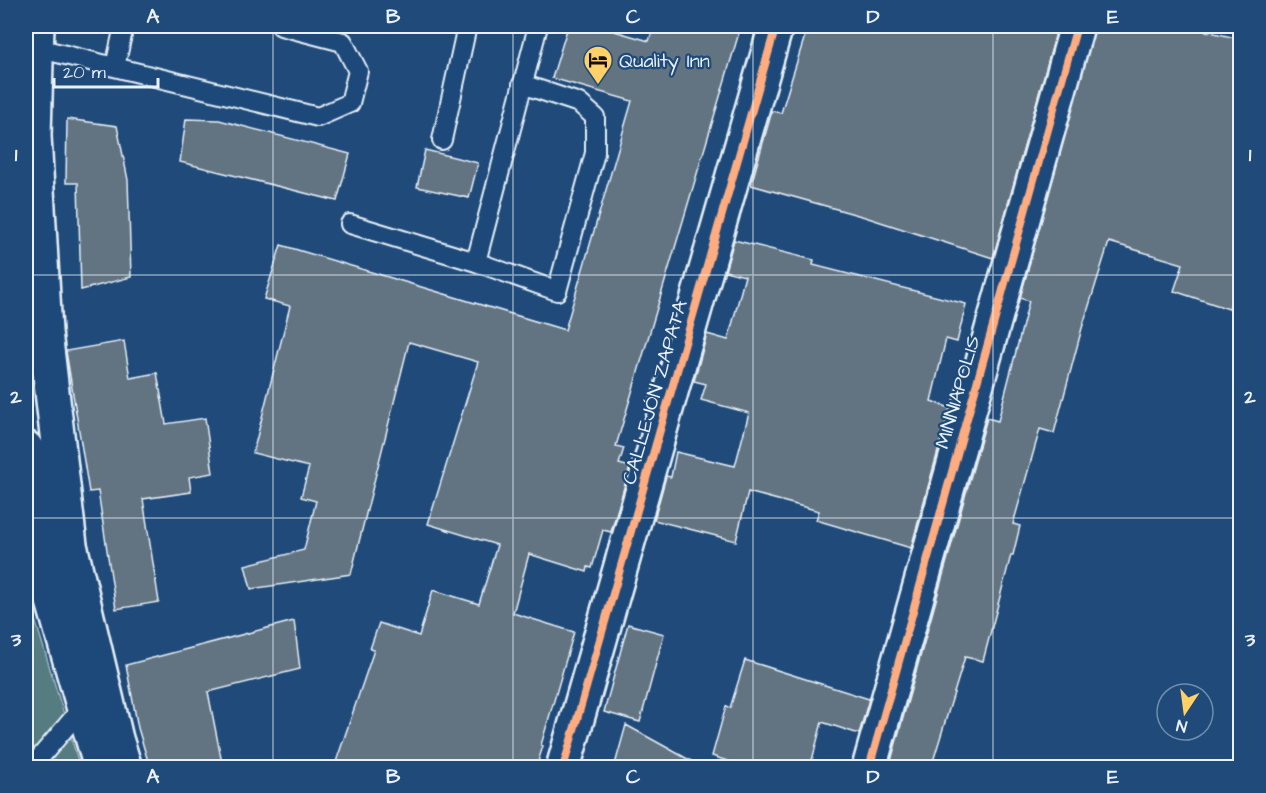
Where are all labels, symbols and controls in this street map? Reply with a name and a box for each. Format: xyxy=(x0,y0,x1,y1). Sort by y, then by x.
text: A xyxy=(147,3,160,31)
text: B xyxy=(386,3,401,31)
text: C xyxy=(626,3,641,31)
text: D xyxy=(867,3,880,31)
text: E xyxy=(1107,3,1119,31)
hotel icon: Quality Inn xyxy=(582,44,614,86)
place label: Quality Inn xyxy=(619,47,710,76)
scale bar xyxy=(54,51,158,89)
text: 20 m xyxy=(63,60,106,85)
text: 1 xyxy=(15,141,18,169)
text: 1 xyxy=(1249,141,1252,169)
street label: CALLEJÓN ZAPATA xyxy=(615,297,695,488)
street label: MINNIAPOLIS xyxy=(928,332,987,452)
text: 2 xyxy=(9,383,22,411)
text: 2 xyxy=(1243,383,1256,411)
text: 3 xyxy=(10,626,22,654)
text: 3 xyxy=(1244,626,1256,654)
north arrow xyxy=(1155,682,1215,742)
text: N xyxy=(1174,714,1189,737)
text: A xyxy=(147,763,160,791)
text: B xyxy=(386,763,401,791)
text: C xyxy=(626,763,641,791)
text: D xyxy=(867,763,880,791)
text: E xyxy=(1107,763,1119,791)

